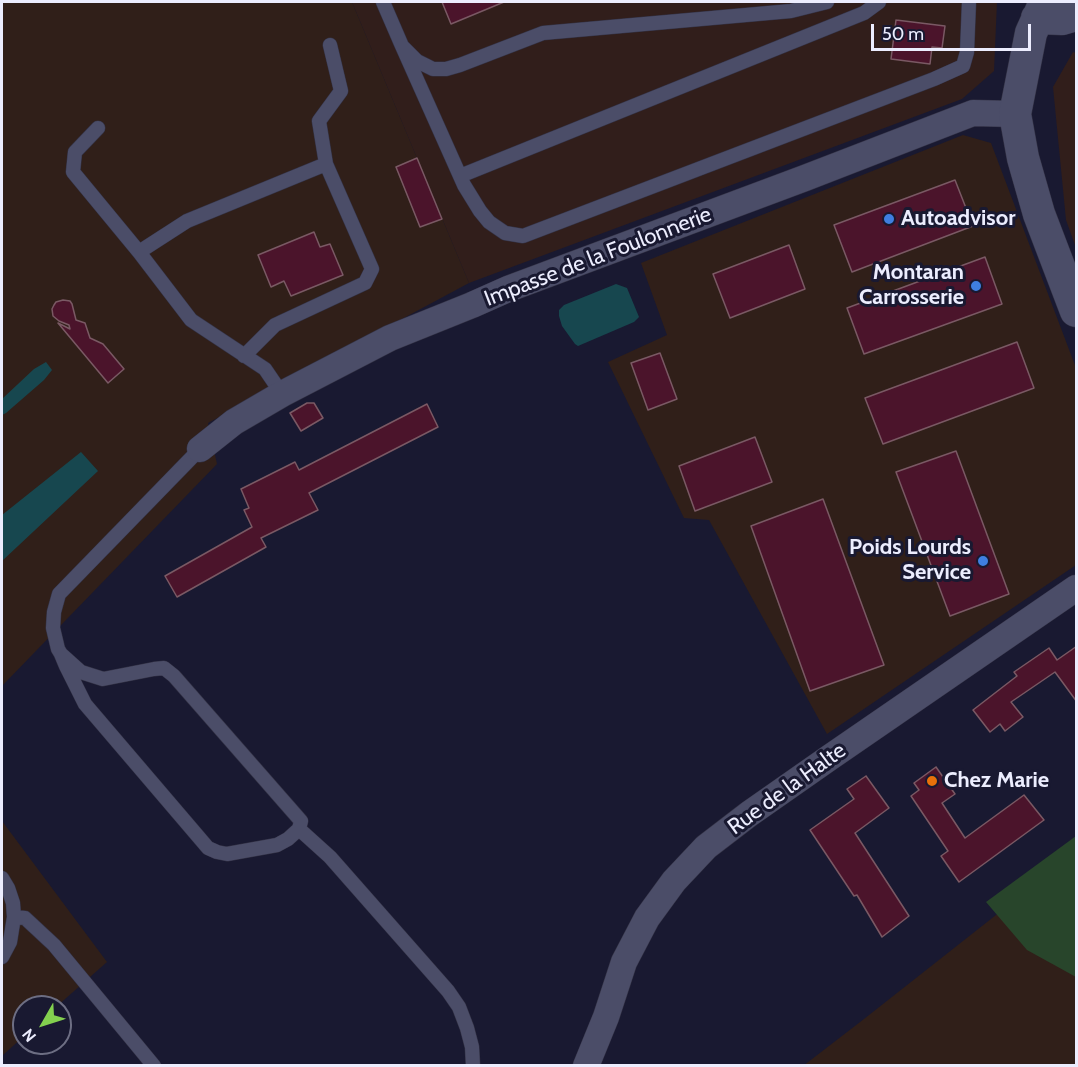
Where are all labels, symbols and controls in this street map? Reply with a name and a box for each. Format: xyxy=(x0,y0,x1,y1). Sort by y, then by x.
scale bar xyxy=(874,12,1034,50)
text: 50 m xyxy=(882,23,924,45)
street label: Impasse de la Foulonnerie xyxy=(481,201,715,313)
place label: Autoadvisor xyxy=(901,206,1015,232)
marker: Autoadvisor xyxy=(882,212,896,226)
place label: Montaran Carrosserie xyxy=(859,260,964,312)
marker: Montaran Carrosserie xyxy=(969,279,983,293)
place label: Poids Lourds Service xyxy=(849,535,971,586)
marker: Poids Lourds Service xyxy=(976,554,990,568)
street label: Rue de la Halte xyxy=(723,737,851,841)
place label: Chez Marie xyxy=(944,768,1049,794)
marker: Chez Marie xyxy=(925,774,939,788)
north arrow xyxy=(12,995,72,1055)
text: N xyxy=(18,1025,40,1046)

